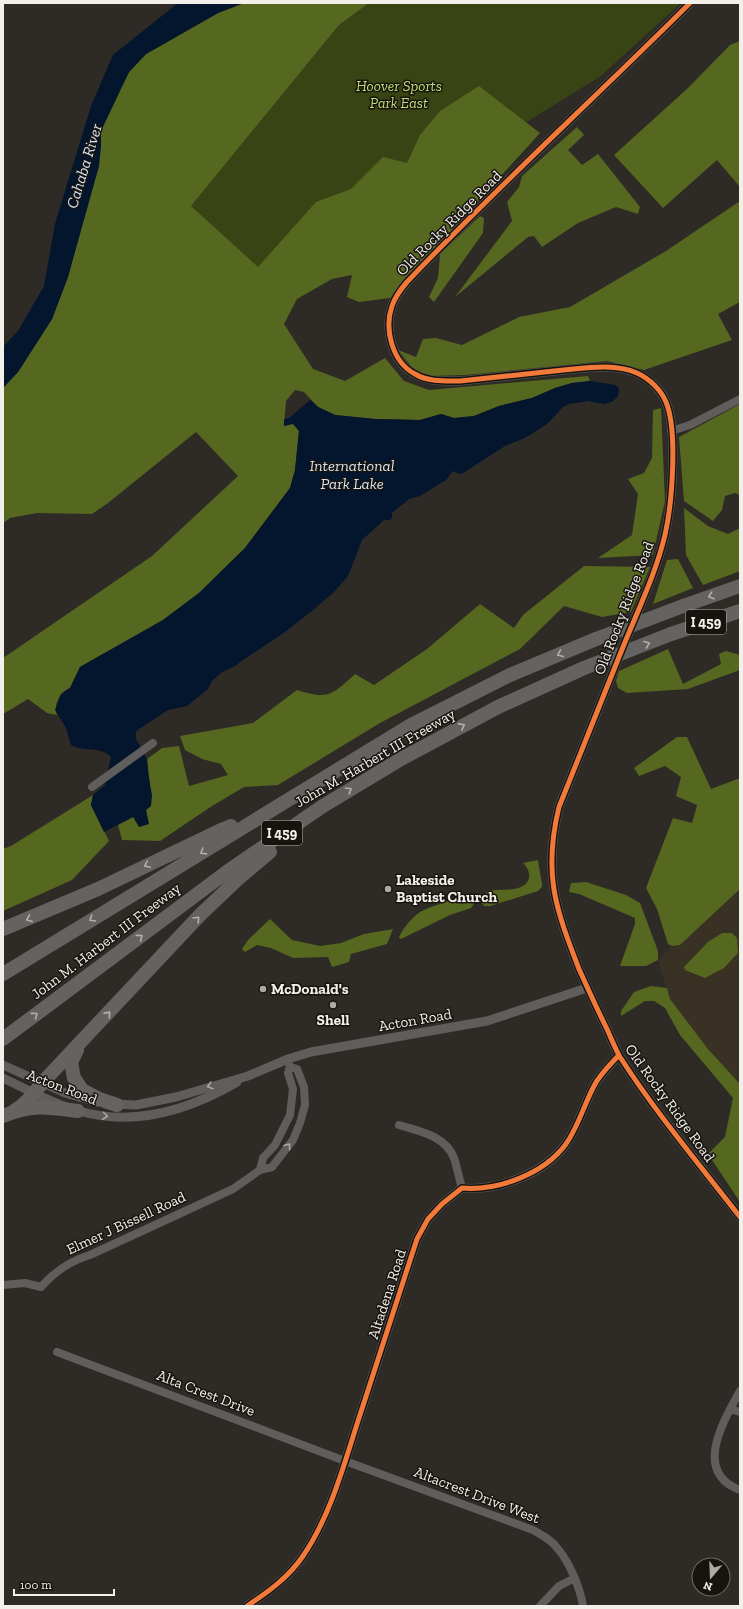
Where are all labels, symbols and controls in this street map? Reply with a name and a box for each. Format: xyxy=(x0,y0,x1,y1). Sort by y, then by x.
park label: Hoover Sports Park East xyxy=(356,77,442,112)
water label: Cahaba River xyxy=(62,121,106,211)
street label: Old Rocky Ridge Road xyxy=(393,166,506,279)
water label: International Park Lake xyxy=(310,456,395,493)
street label: Old Rocky Ridge Road xyxy=(590,538,658,677)
one-way arrow xyxy=(708,591,715,600)
road number: I 459 xyxy=(686,610,726,634)
one-way arrow xyxy=(643,640,650,648)
one-way arrow xyxy=(557,649,565,657)
street label: John M. Harbert III Freeway xyxy=(292,705,459,811)
one-way arrow xyxy=(458,723,465,731)
one-way arrow xyxy=(345,787,352,795)
road number: I 459 xyxy=(262,821,302,845)
one-way arrow xyxy=(200,847,207,854)
one-way arrow xyxy=(144,860,152,868)
place label: Lakeside Baptist Church xyxy=(396,871,497,906)
street label: John M. Harbert III Freeway xyxy=(28,879,184,1003)
marker: Lakeside Baptist Church xyxy=(383,884,393,894)
one-way arrow xyxy=(25,914,32,922)
one-way arrow xyxy=(89,915,96,922)
one-way arrow xyxy=(192,916,199,924)
one-way arrow xyxy=(135,935,142,942)
place label: McDonald's xyxy=(271,980,349,998)
marker: McDonald's xyxy=(258,984,268,994)
marker: Shell xyxy=(328,1000,338,1010)
street label: Acton Road xyxy=(377,1005,454,1035)
one-way arrow xyxy=(103,1011,110,1018)
place label: Shell xyxy=(317,1011,349,1029)
one-way arrow xyxy=(31,1013,38,1020)
street label: Old Rocky Ridge Road xyxy=(621,1041,719,1166)
street label: Acton Road xyxy=(24,1065,100,1109)
one-way arrow xyxy=(207,1081,214,1090)
one-way arrow xyxy=(102,1111,108,1120)
one-way arrow xyxy=(283,1143,291,1150)
street label: Elmer J Bissell Road xyxy=(64,1187,189,1258)
street label: Altadena Road xyxy=(364,1246,410,1341)
street label: Alta Crest Drive xyxy=(154,1366,258,1420)
street label: Altacrest Drive West xyxy=(412,1463,543,1527)
north arrow xyxy=(691,1557,731,1597)
scale bar xyxy=(14,1571,114,1597)
text: 100 m xyxy=(20,1578,52,1592)
text: N xyxy=(701,1578,714,1593)

